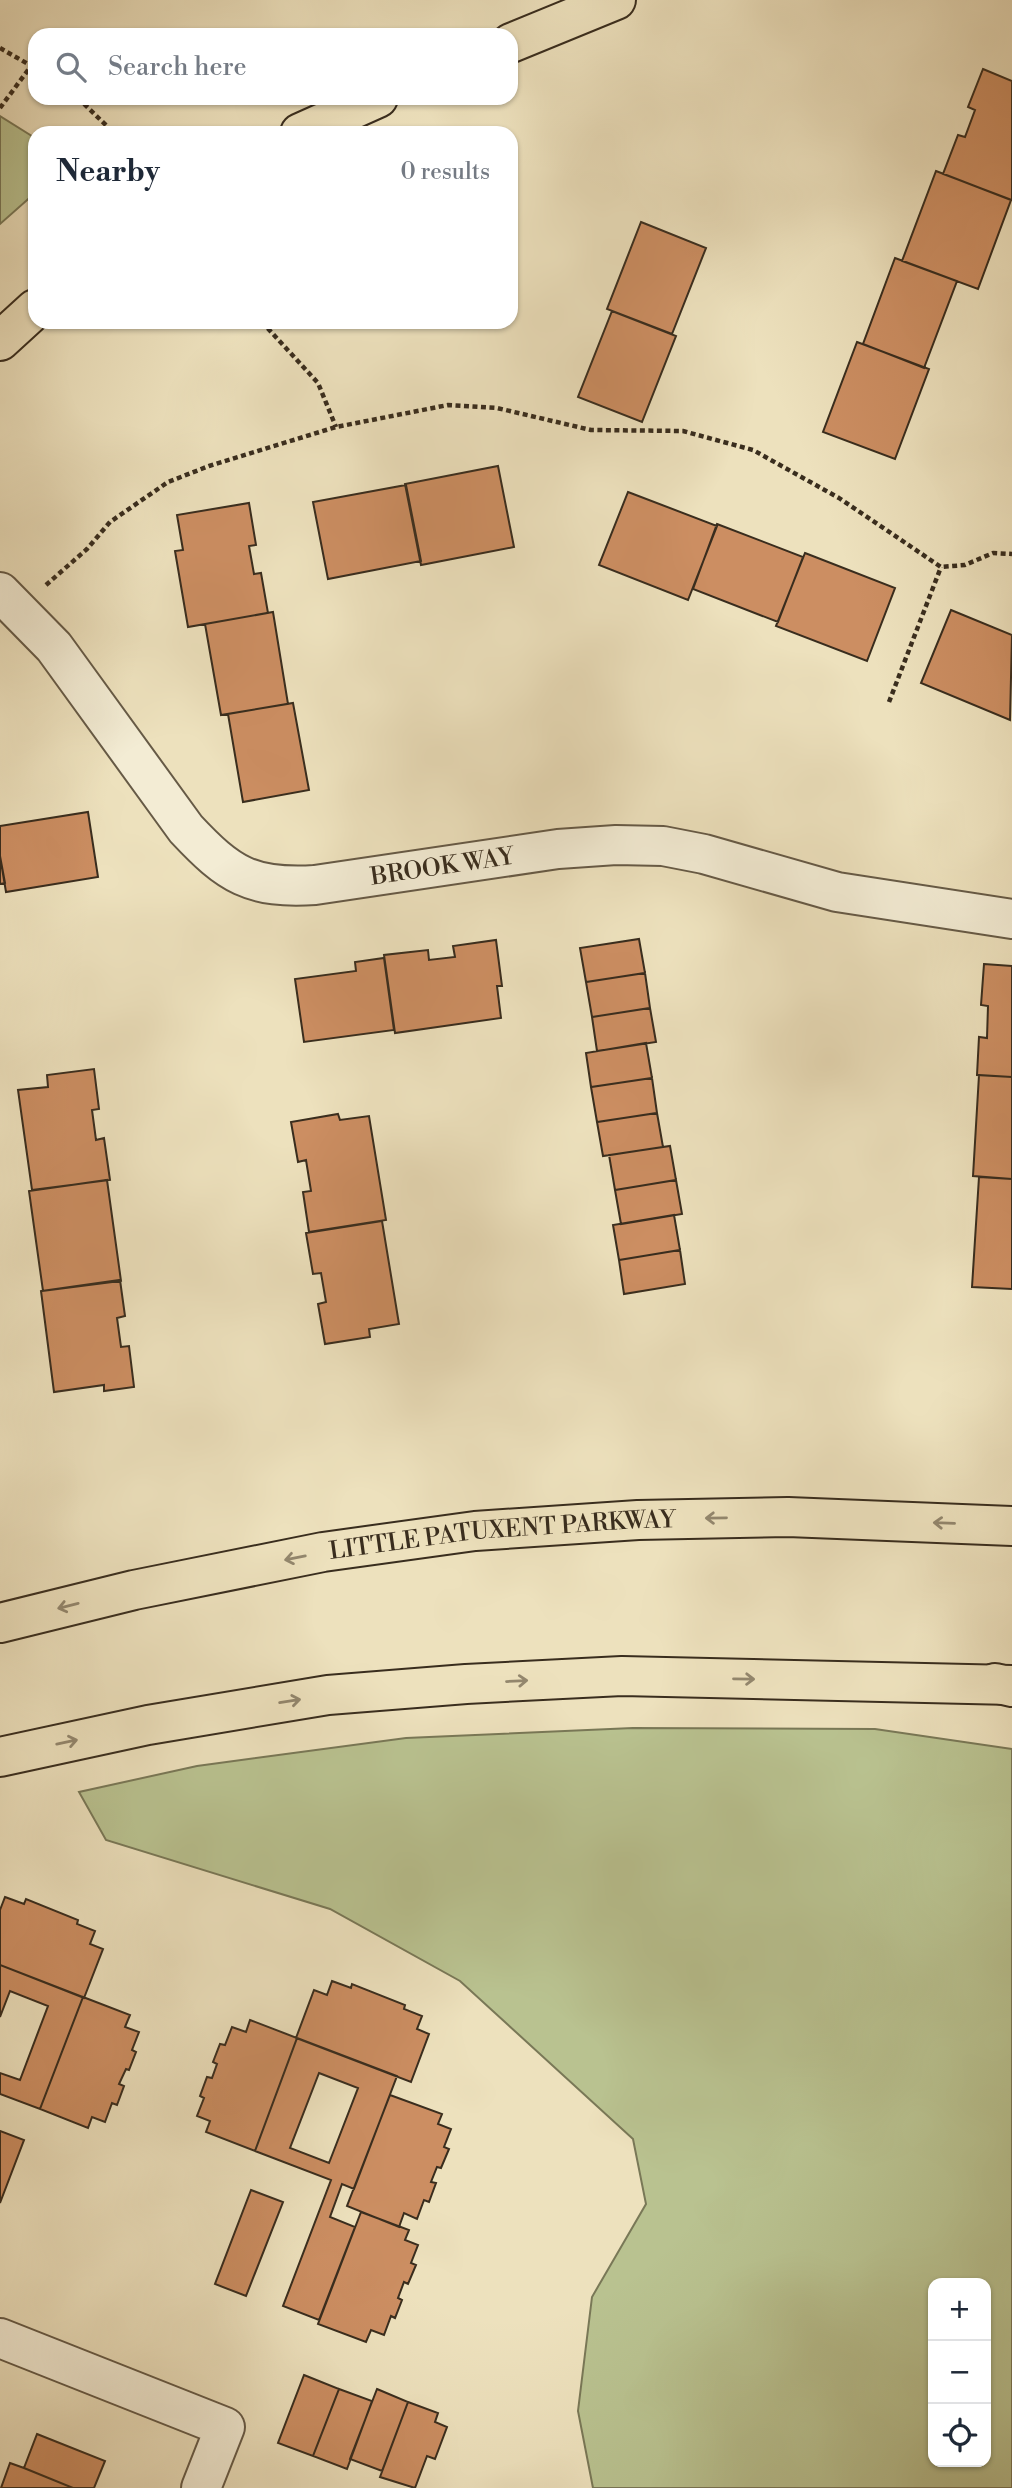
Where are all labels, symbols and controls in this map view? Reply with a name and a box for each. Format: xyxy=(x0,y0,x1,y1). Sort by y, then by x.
search box xyxy=(28,28,518,105)
icon: search xyxy=(52,48,90,86)
text: Search here xyxy=(108,51,247,83)
text: Nearby xyxy=(56,153,160,191)
text: 0 results xyxy=(400,158,490,186)
street label: BROOK WAY xyxy=(368,842,517,893)
street label: LITTLE PATUXENT PARKWAY xyxy=(327,1505,677,1567)
one-way arrow xyxy=(705,1512,728,1525)
one-way arrow xyxy=(933,1517,956,1530)
one-way arrow xyxy=(284,1551,307,1565)
one-way arrow xyxy=(57,1600,80,1613)
one-way arrow xyxy=(732,1672,755,1686)
one-way arrow xyxy=(505,1675,528,1688)
one-way arrow xyxy=(278,1695,301,1708)
one-way arrow xyxy=(55,1735,78,1749)
map controls xyxy=(928,2278,991,2467)
button: + xyxy=(928,2278,991,2341)
button: − xyxy=(928,2341,991,2404)
button: locate xyxy=(928,2404,991,2467)

